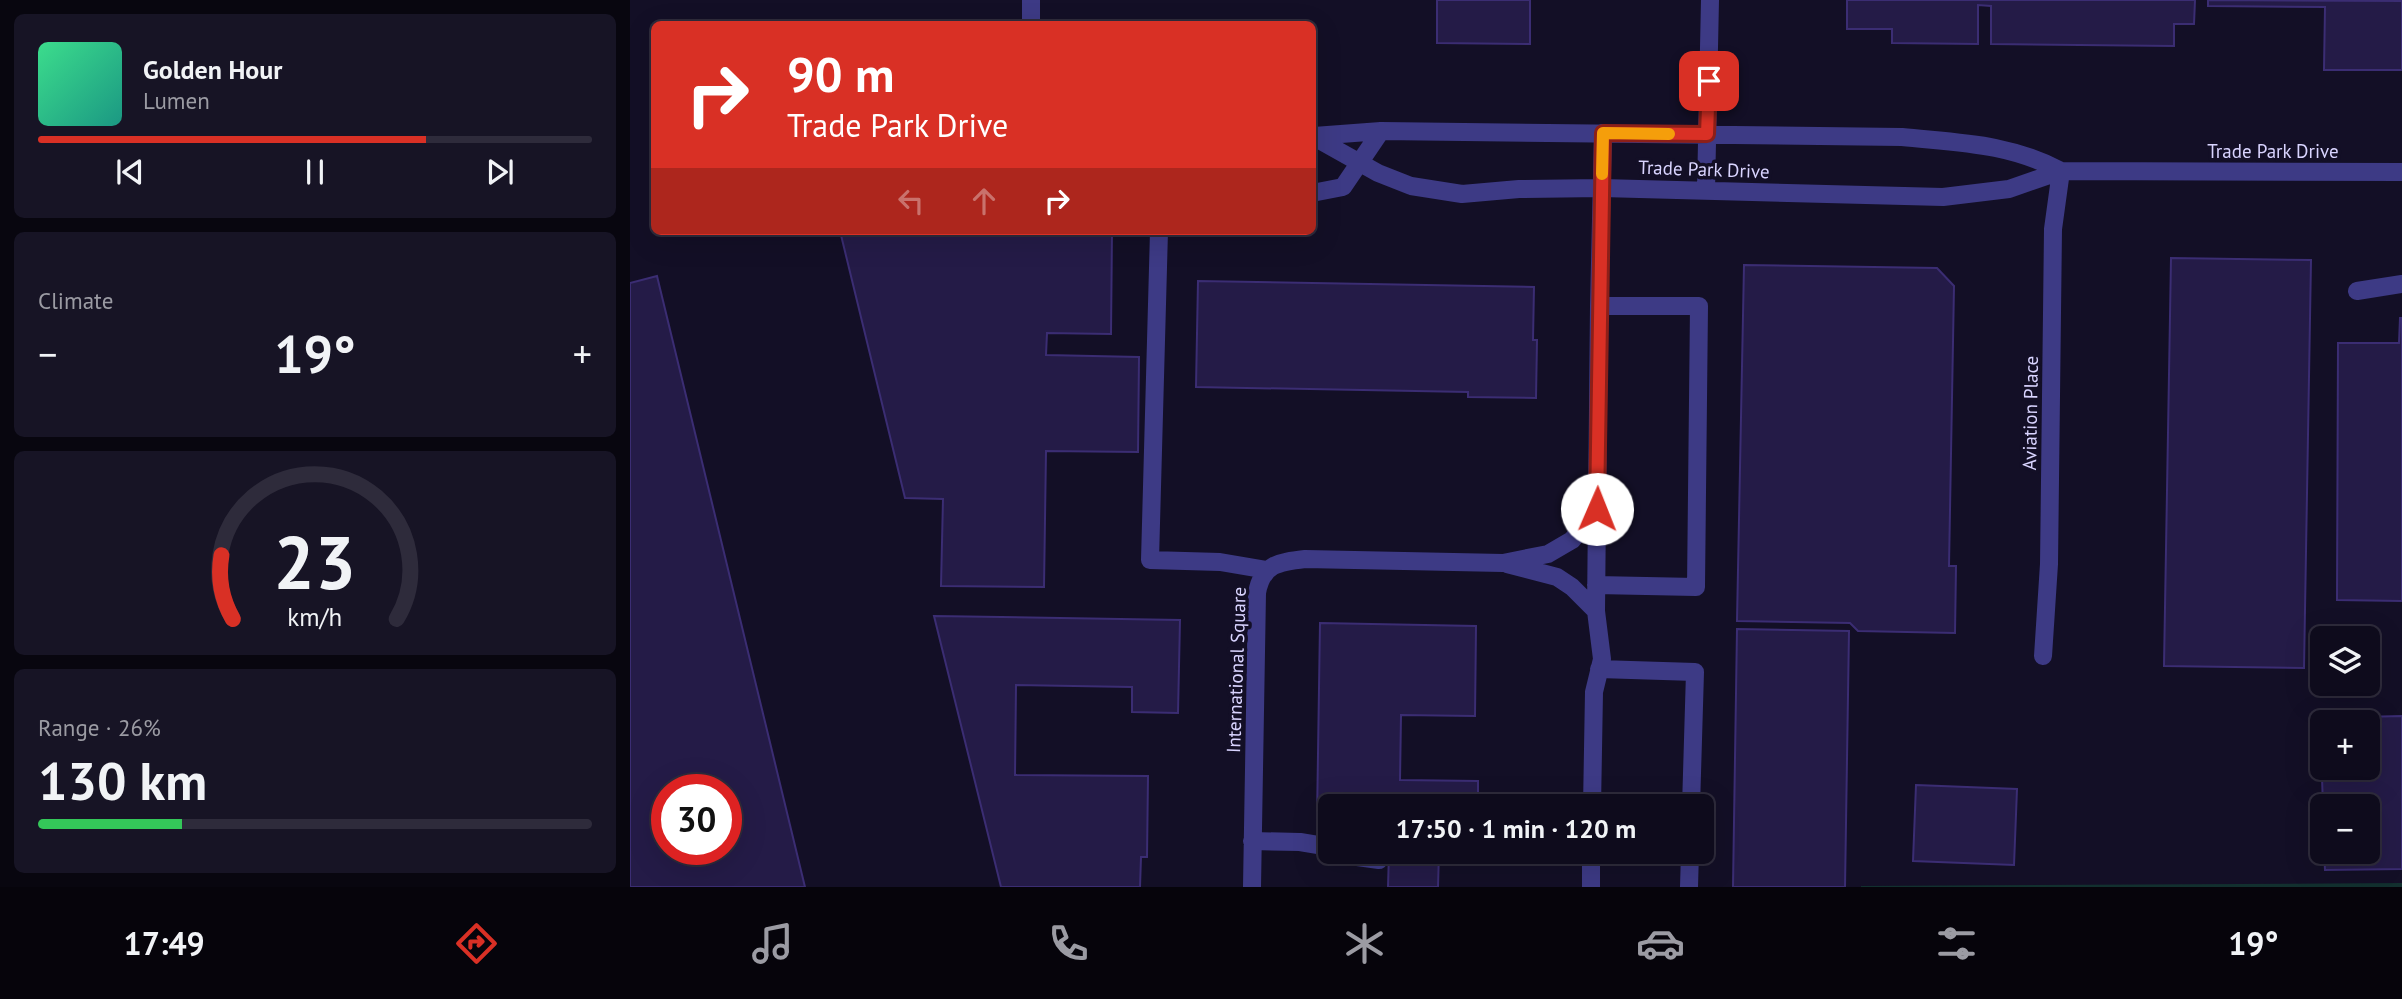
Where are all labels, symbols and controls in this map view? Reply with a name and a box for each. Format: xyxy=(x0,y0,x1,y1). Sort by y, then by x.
text: 90 m xyxy=(787,42,894,106)
icon: right xyxy=(672,49,763,140)
pin xyxy=(1679,51,1739,111)
text: Golden Hour xyxy=(143,53,282,86)
icon: arrive xyxy=(1690,62,1728,100)
text: Lumen xyxy=(143,86,210,115)
text: Trade Park Drive xyxy=(787,104,1008,146)
street label: Trade Park Drive xyxy=(2207,139,2339,163)
icon: previous xyxy=(111,153,149,191)
icon: pause xyxy=(296,153,334,191)
icon: next xyxy=(481,153,519,191)
street label: Trade Park Drive xyxy=(1638,155,1770,183)
icon: left xyxy=(892,182,930,220)
icon: ahead xyxy=(965,182,1003,220)
icon: right xyxy=(1038,182,1076,220)
text: Climate xyxy=(38,286,113,315)
text: 19° xyxy=(274,320,356,387)
text: − xyxy=(38,329,57,378)
text: + xyxy=(573,329,592,378)
street label: Aviation Place xyxy=(2017,355,2043,471)
position arrow xyxy=(1560,472,1634,546)
text: 23 xyxy=(274,515,356,609)
street label: International Square xyxy=(1221,586,1251,754)
text: km/h xyxy=(288,600,342,632)
map controls xyxy=(2310,626,2380,864)
button: layers xyxy=(2310,626,2380,696)
button: + xyxy=(2310,710,2380,780)
text: Range · 26% xyxy=(38,713,161,742)
text: 130 km xyxy=(38,747,207,814)
speed limit sign: 30 xyxy=(651,774,742,865)
button: − xyxy=(2310,794,2380,864)
text: 17:50 · 1 min · 120 m xyxy=(1396,812,1636,845)
icon: directions xyxy=(452,919,501,968)
icon: music xyxy=(748,919,797,968)
icon: phone xyxy=(1044,919,1093,968)
icon: climate xyxy=(1340,919,1389,968)
icon: car xyxy=(1636,919,1685,968)
icon: filters xyxy=(1932,919,1981,968)
text: 17:49 xyxy=(124,922,205,964)
text: 19° xyxy=(2228,922,2278,964)

